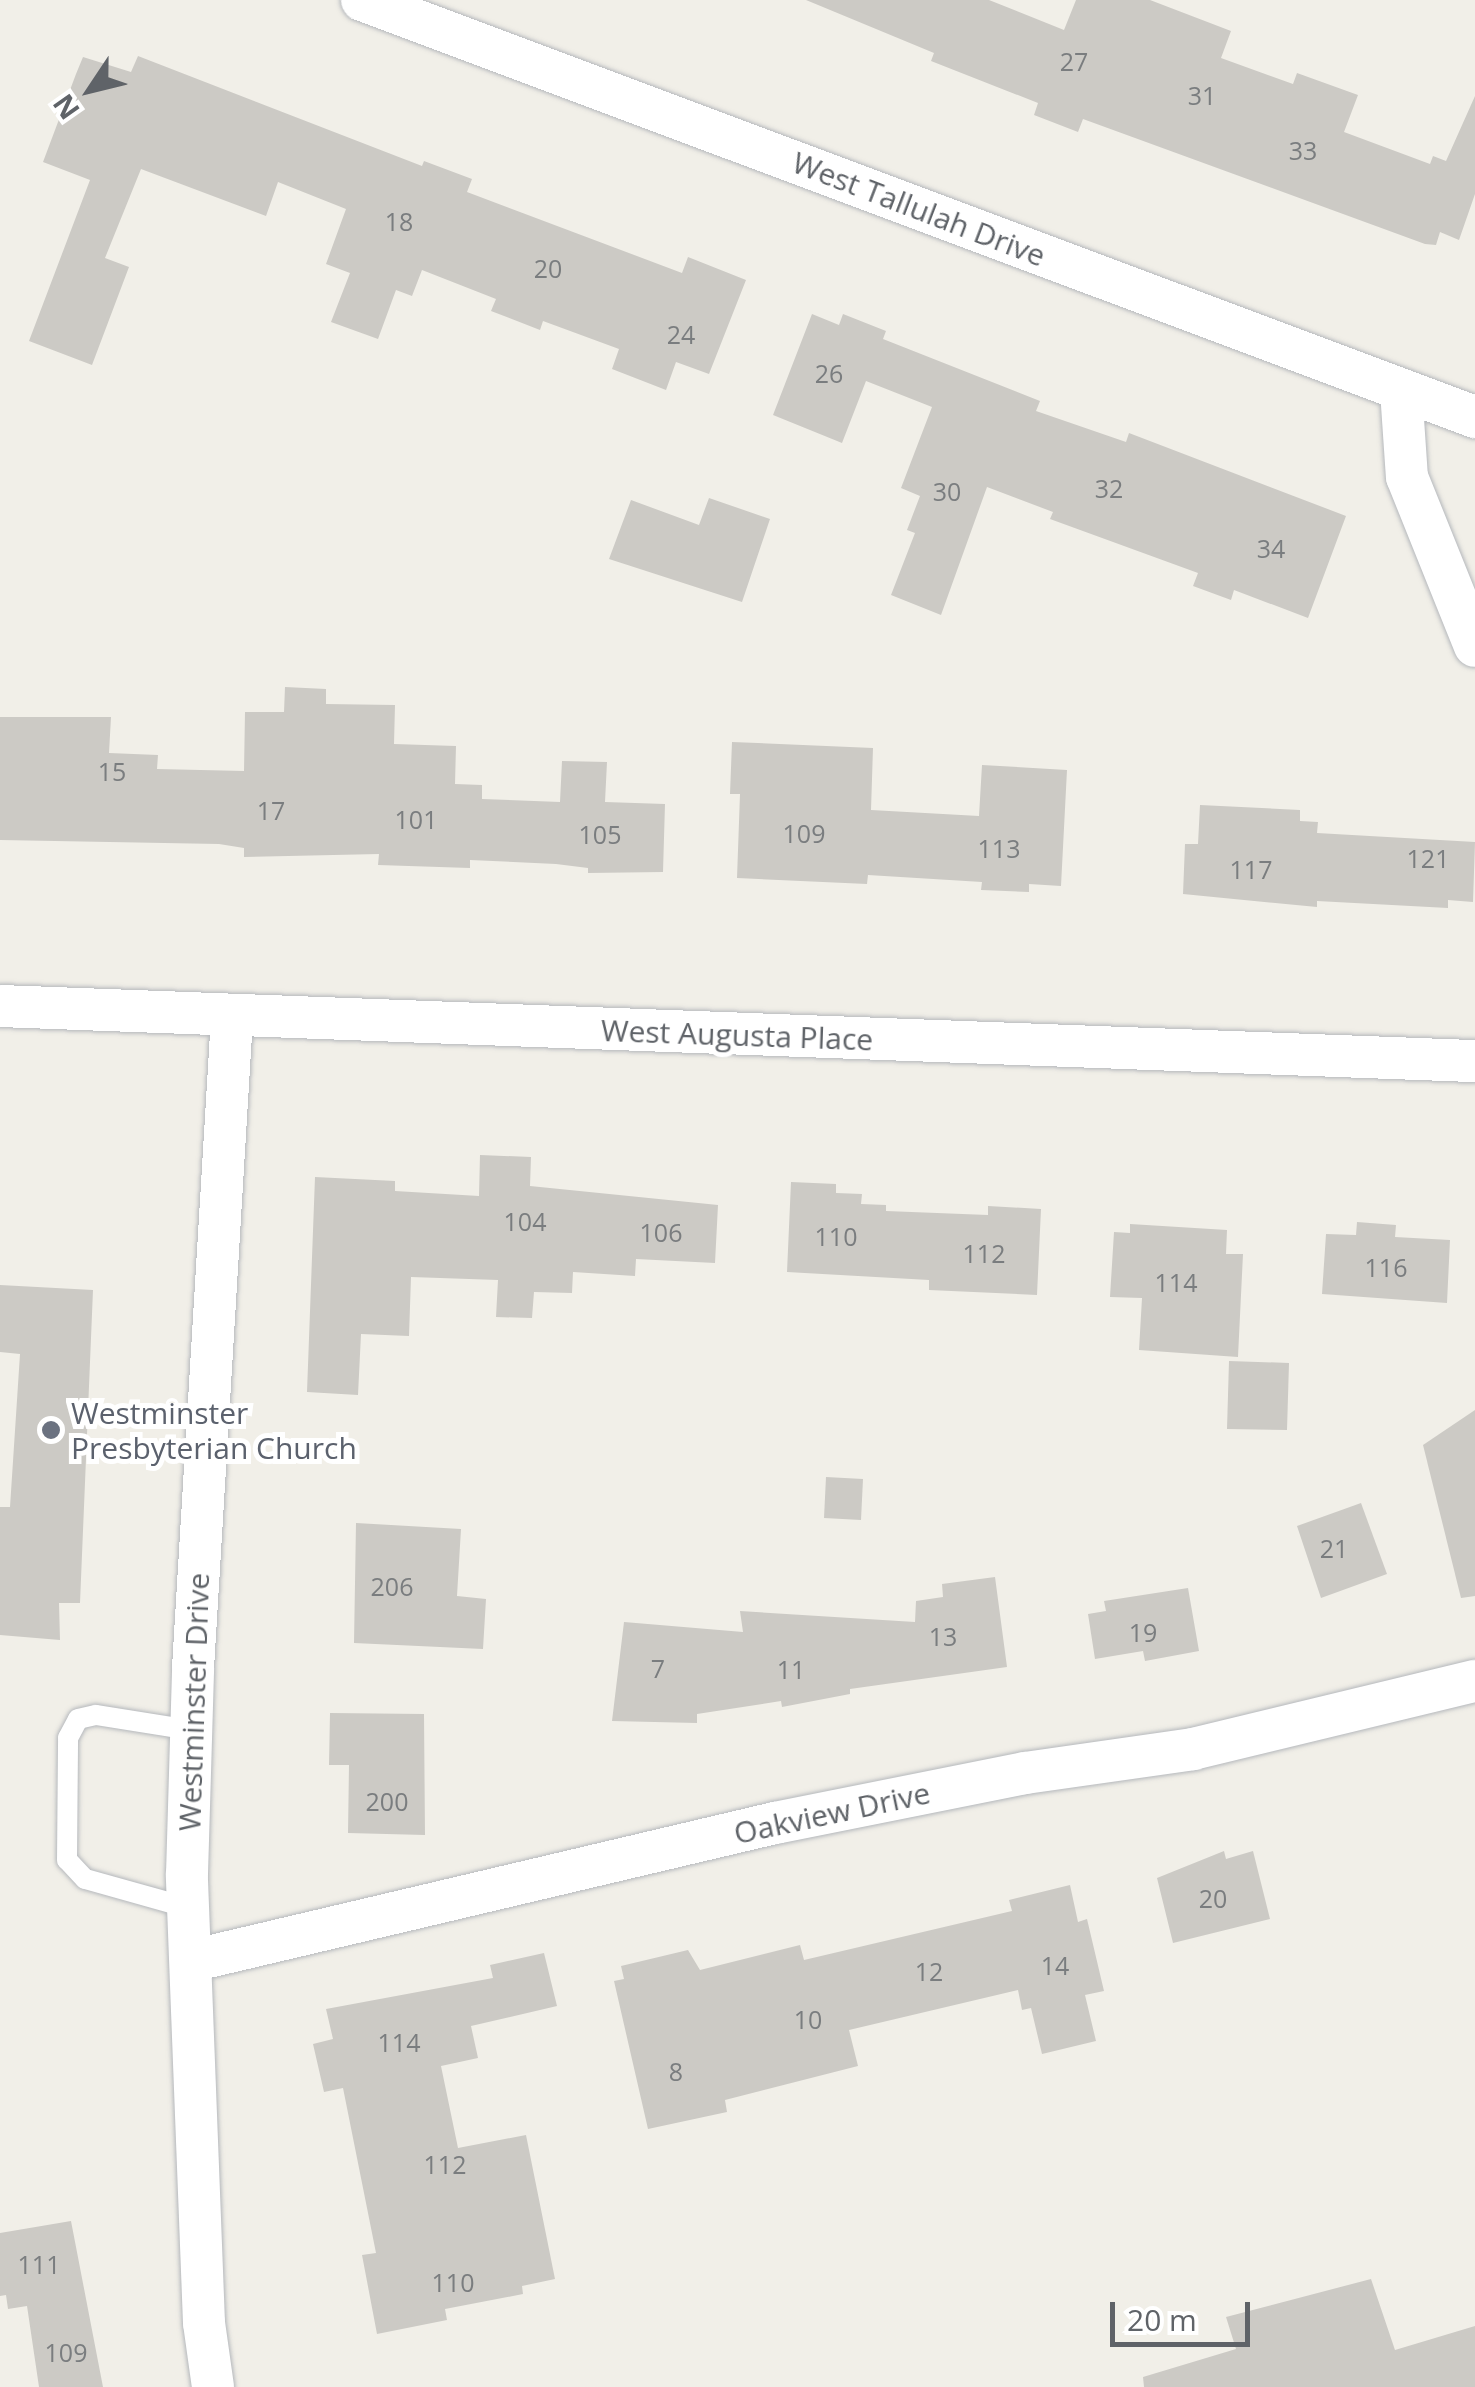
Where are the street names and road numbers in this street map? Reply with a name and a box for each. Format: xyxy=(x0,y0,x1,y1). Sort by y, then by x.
street label: West Tallulah Drive xyxy=(787,144,1051,274)
street label: West Augusta Place xyxy=(600,1012,874,1058)
street label: Westminster Drive xyxy=(171,1572,217,1832)
street label: Oakview Drive xyxy=(731,1775,933,1851)

